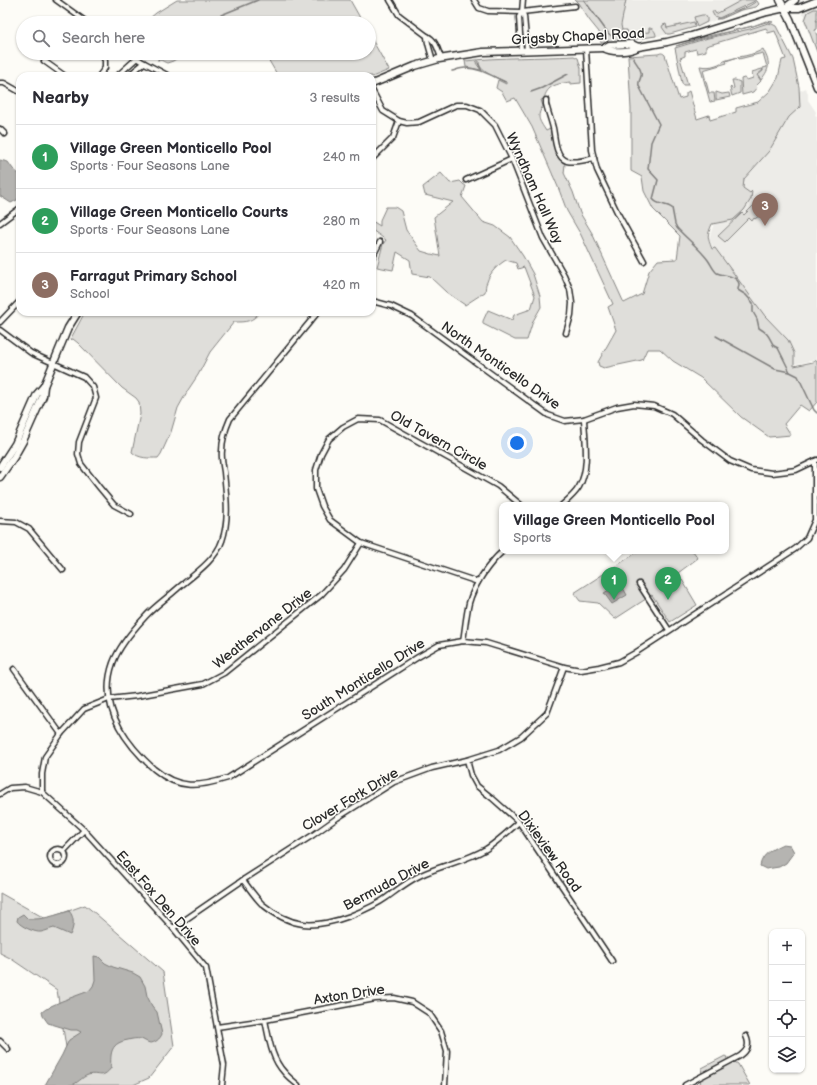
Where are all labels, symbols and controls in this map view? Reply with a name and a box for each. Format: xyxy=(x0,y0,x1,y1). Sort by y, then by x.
search box xyxy=(16,16,376,60)
street label: Grigsby Chapel Road xyxy=(511,25,645,48)
icon: search xyxy=(30,27,52,49)
text: Search here xyxy=(62,29,145,48)
text: Nearby xyxy=(32,88,89,108)
text: 3 results xyxy=(309,90,360,106)
street label: Wyndham Hall Way xyxy=(502,130,567,247)
text: Village Green Monticello Pool xyxy=(70,139,271,158)
text: 1 xyxy=(42,149,48,165)
text: 240 m xyxy=(323,149,360,165)
text: Sports · Four Seasons Lane xyxy=(70,158,230,174)
pin: 3 xyxy=(752,193,778,226)
text: Village Green Monticello Courts xyxy=(70,203,288,222)
text: 2 xyxy=(41,213,49,229)
text: 280 m xyxy=(323,213,360,229)
text: Sports · Four Seasons Lane xyxy=(70,222,230,238)
text: Farragut Primary School xyxy=(70,267,237,286)
text: 3 xyxy=(41,277,49,293)
text: 420 m xyxy=(322,277,360,293)
text: School xyxy=(70,286,110,302)
street label: North Monticello Drive xyxy=(438,318,564,413)
street label: Old Tavern Circle xyxy=(387,407,490,474)
your location xyxy=(507,433,527,453)
popup xyxy=(499,502,729,554)
text: Village Green Monticello Pool xyxy=(513,511,715,530)
text: Sports xyxy=(513,530,551,546)
pin: 1 xyxy=(601,567,627,600)
pin: 2 xyxy=(655,567,681,600)
street label: Weathervane Drive xyxy=(209,584,315,672)
street label: South Monticello Drive xyxy=(299,635,428,724)
street label: Clover Fork Drive xyxy=(299,764,401,835)
street label: Dixieview Road xyxy=(514,807,585,895)
street label: East Fox Den Drive xyxy=(113,847,205,949)
street label: Bermuda Drive xyxy=(340,855,432,914)
map controls xyxy=(769,929,805,1073)
button: + xyxy=(769,929,805,965)
button: − xyxy=(769,965,805,1001)
street label: Axton Drive xyxy=(312,981,386,1008)
button: locate xyxy=(769,1001,805,1037)
button: layers xyxy=(769,1037,805,1073)

